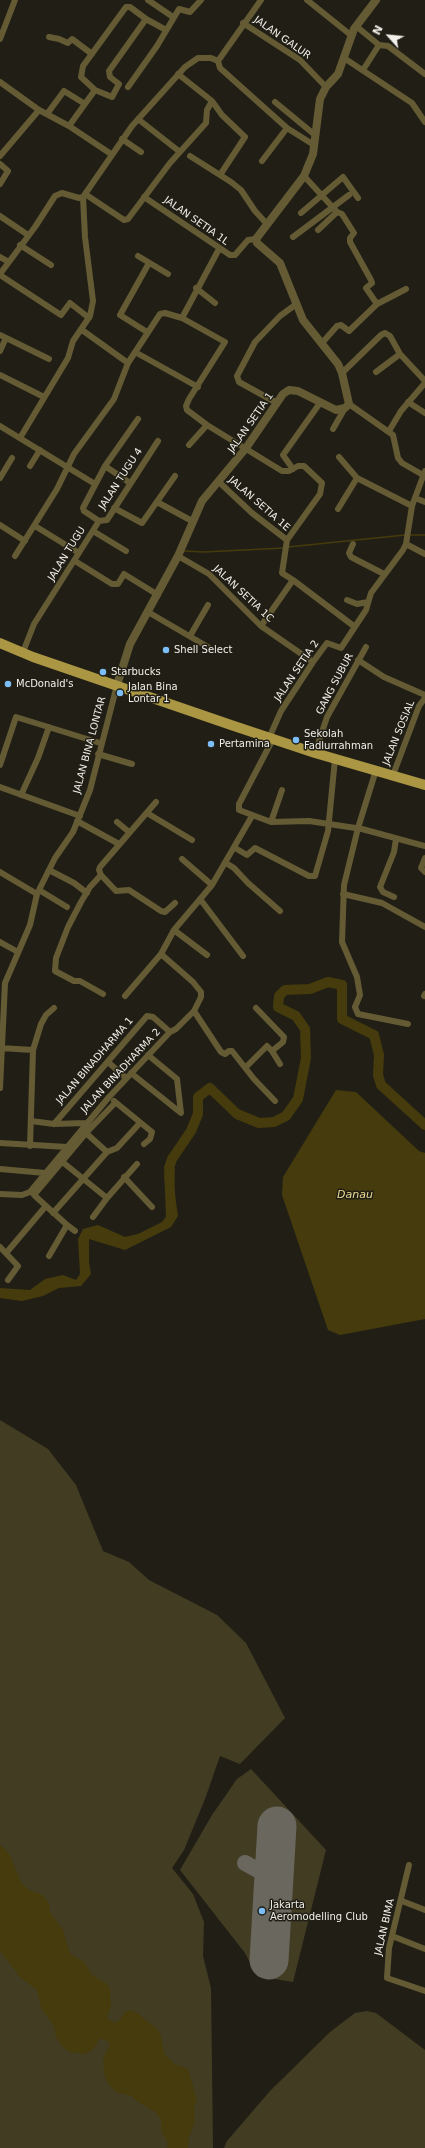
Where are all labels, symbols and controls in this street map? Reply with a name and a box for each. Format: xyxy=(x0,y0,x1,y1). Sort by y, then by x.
street label: JALAN GALUR xyxy=(251,14,313,62)
north arrow xyxy=(369,16,409,56)
text: N xyxy=(370,23,386,37)
street label: JALAN SETIA 1L xyxy=(161,194,231,248)
street label: JALAN SETIA 1 xyxy=(226,390,276,456)
street label: JALAN TUGU 4 xyxy=(97,446,145,512)
street label: JALAN SETIA 1E xyxy=(226,474,292,534)
street label: JALAN TUGU xyxy=(46,525,88,583)
street label: JALAN SETIA 1C xyxy=(210,563,276,625)
street label: JALAN SETIA 2 xyxy=(272,638,322,704)
place label: Shell Select xyxy=(174,644,232,656)
marker: Shell Select xyxy=(161,645,171,655)
street label: GANG SUBUR xyxy=(314,651,356,717)
place label: Starbucks xyxy=(111,666,161,678)
marker: Starbucks xyxy=(98,667,108,677)
place label: McDonald's xyxy=(16,678,73,690)
marker: McDonald's xyxy=(3,679,13,689)
place label: Jalan Bina Lontar 1 xyxy=(128,681,178,704)
marker: Jalan Bina Lontar 1 xyxy=(115,688,125,698)
street label: JALAN BINA LONTAR xyxy=(71,695,109,795)
street label: JALAN SOSIAL xyxy=(381,699,417,767)
place label: Sekolah Fadlurrahman xyxy=(304,728,373,752)
marker: Sekolah Fadlurrahman xyxy=(291,735,301,745)
place label: Pertamina xyxy=(219,738,270,750)
marker: Pertamina xyxy=(206,739,216,749)
street label: JALAN BINADHARMA 1 xyxy=(54,1015,136,1107)
street label: JALAN BINADHARMA 2 xyxy=(79,1026,163,1116)
water label: Danau xyxy=(337,1188,373,1202)
street label: JALAN BIMA xyxy=(373,1897,397,1957)
place label: Jakarta Aeromodelling Club xyxy=(270,1899,368,1922)
marker: Jakarta Aeromodelling Club xyxy=(257,1906,267,1916)

